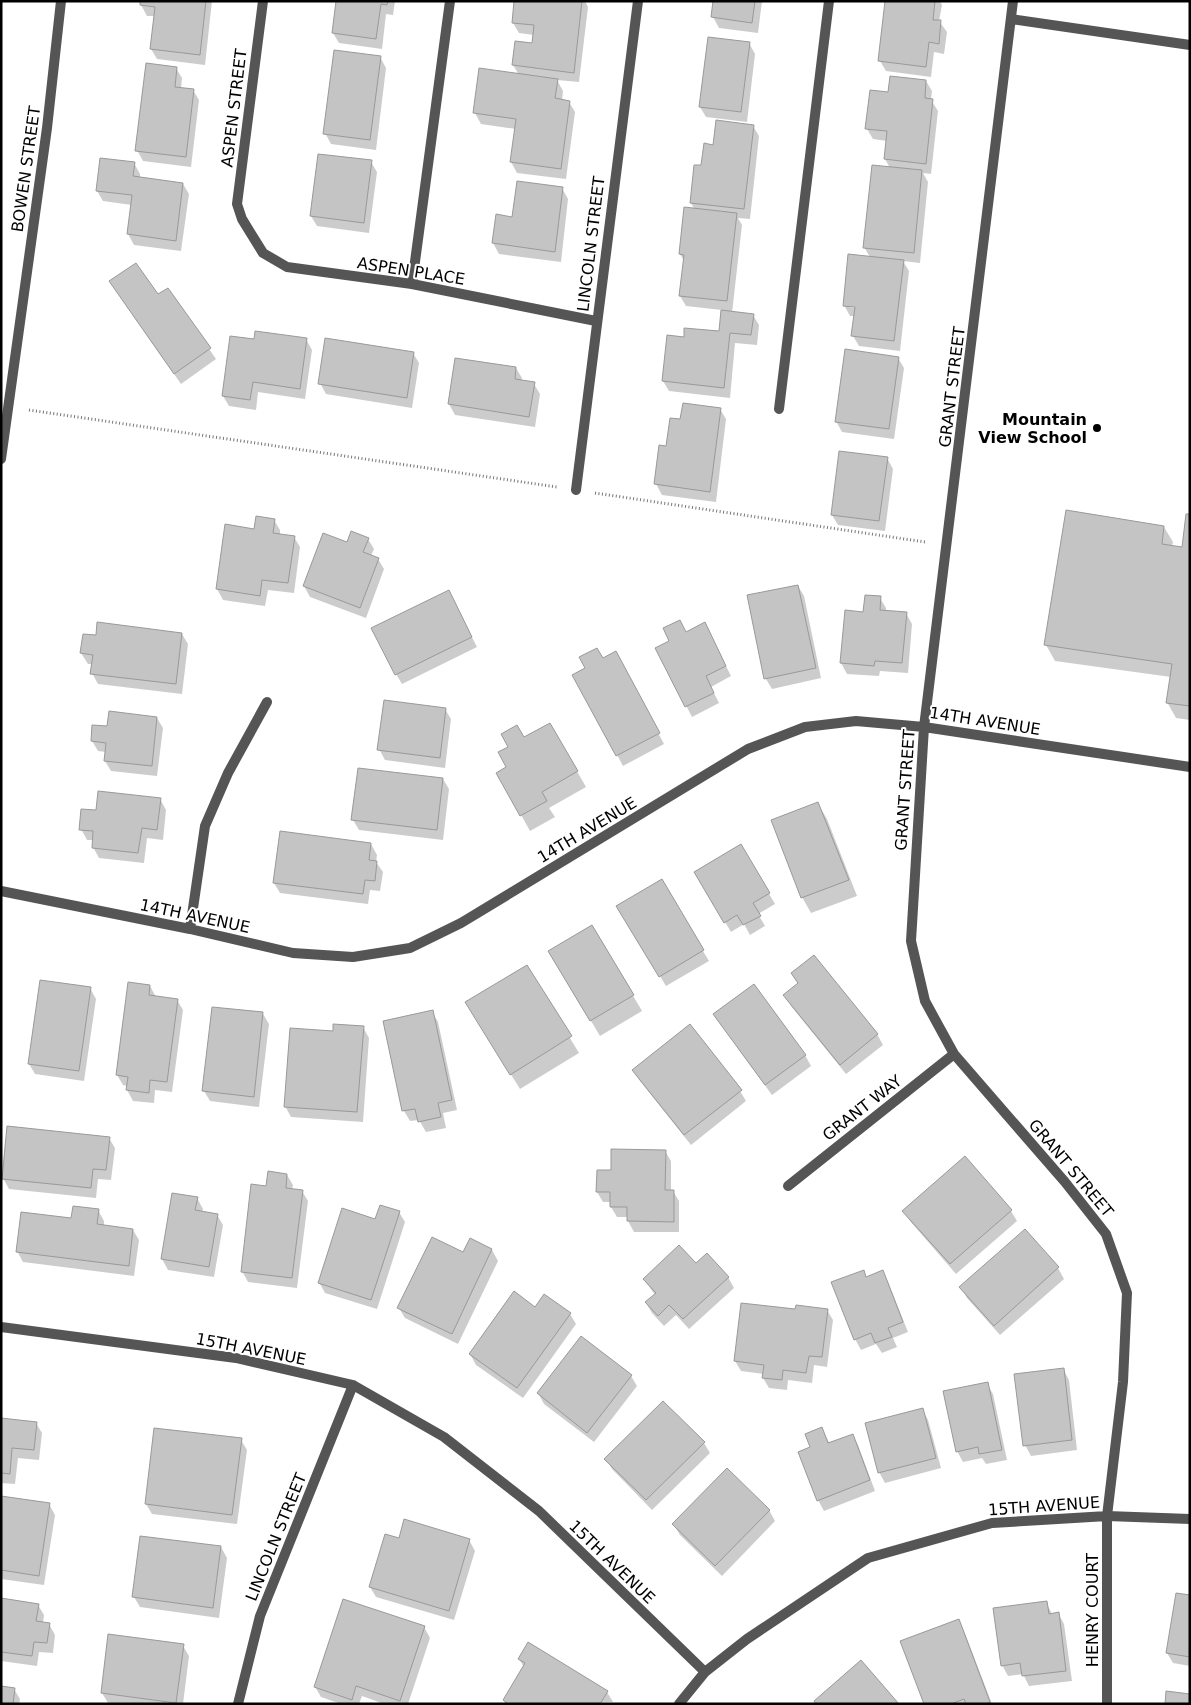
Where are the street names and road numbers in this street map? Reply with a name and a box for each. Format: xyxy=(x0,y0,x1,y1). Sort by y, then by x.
street label: ASPEN STREET xyxy=(217,48,251,168)
street label: BOWEN STREET xyxy=(8,104,44,233)
street label: LINCOLN STREET xyxy=(573,175,609,313)
street label: ASPEN PLACE xyxy=(356,253,466,289)
street label: GRANT STREET xyxy=(935,325,969,449)
street label: 14TH AVENUE xyxy=(928,703,1042,739)
street label: GRANT STREET xyxy=(891,728,919,851)
street label: 14TH AVENUE xyxy=(534,793,640,867)
street label: 14TH AVENUE xyxy=(138,895,252,937)
street label: GRANT WAY xyxy=(819,1071,905,1145)
street label: GRANT STREET xyxy=(1025,1115,1118,1221)
street label: 15TH AVENUE xyxy=(194,1329,308,1369)
street label: LINCOLN STREET xyxy=(242,1470,310,1604)
street label: 15TH AVENUE xyxy=(987,1493,1101,1519)
street label: 15TH AVENUE xyxy=(565,1516,659,1608)
street label: HENRY COURT xyxy=(1083,1553,1102,1667)

